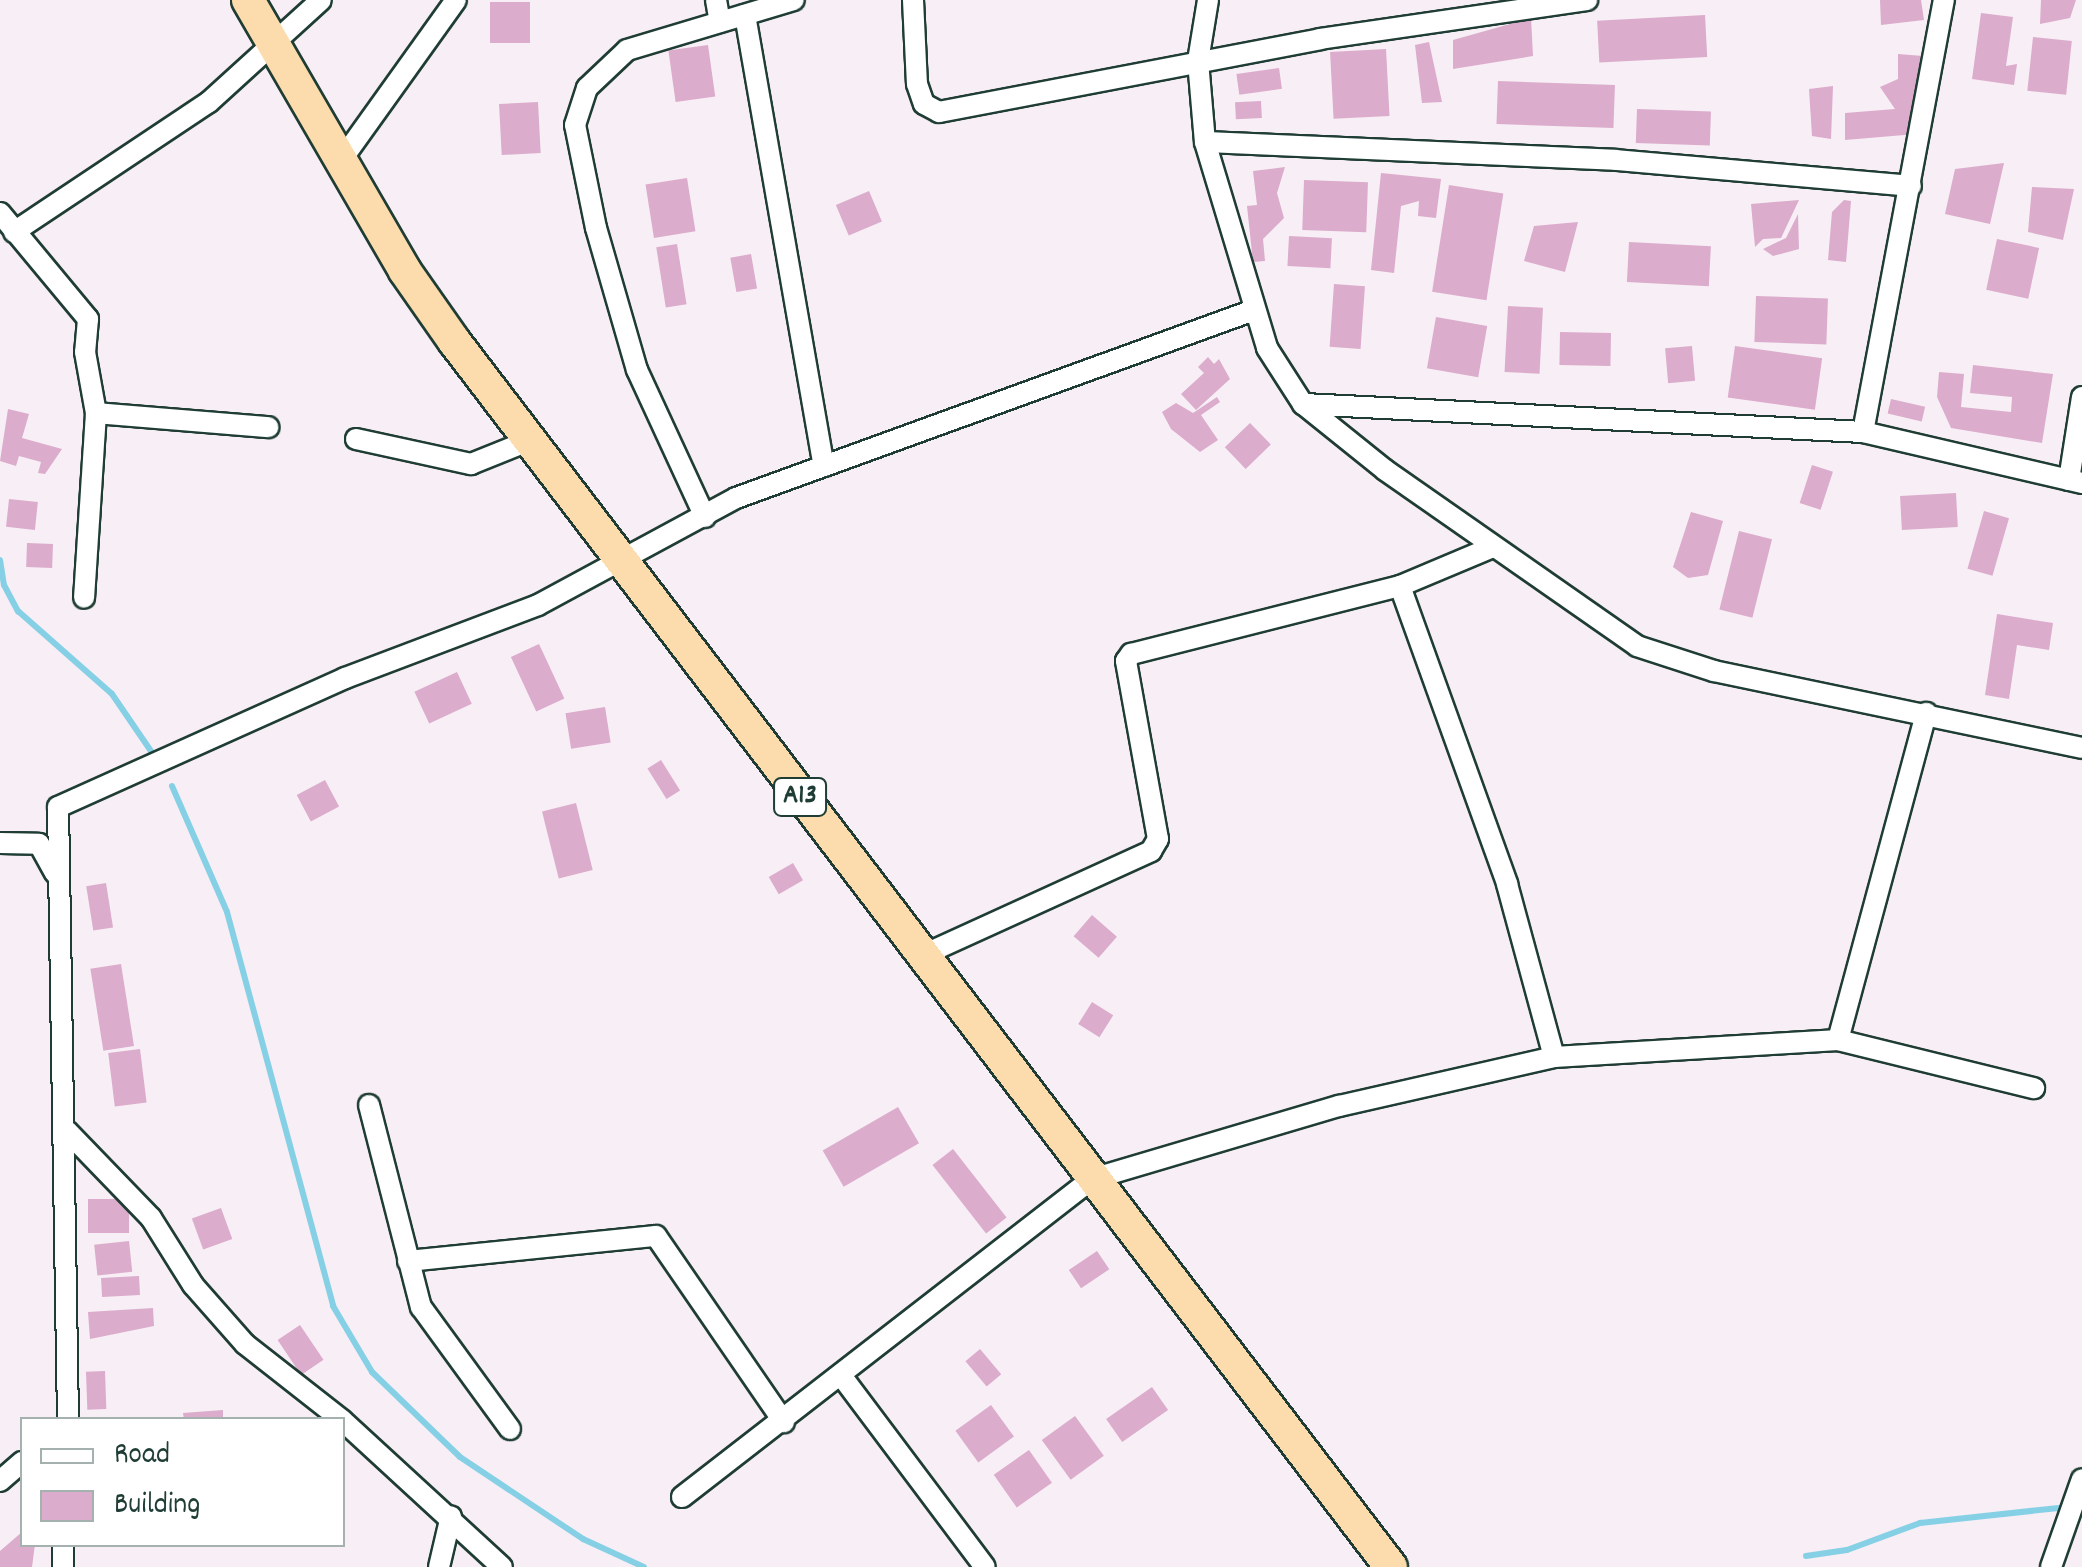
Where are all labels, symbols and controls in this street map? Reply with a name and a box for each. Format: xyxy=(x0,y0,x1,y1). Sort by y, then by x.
road number: A13 xyxy=(772,774,828,820)
legend xyxy=(20,1417,345,1547)
text: Road xyxy=(114,1435,170,1478)
text: Building xyxy=(114,1485,200,1528)

